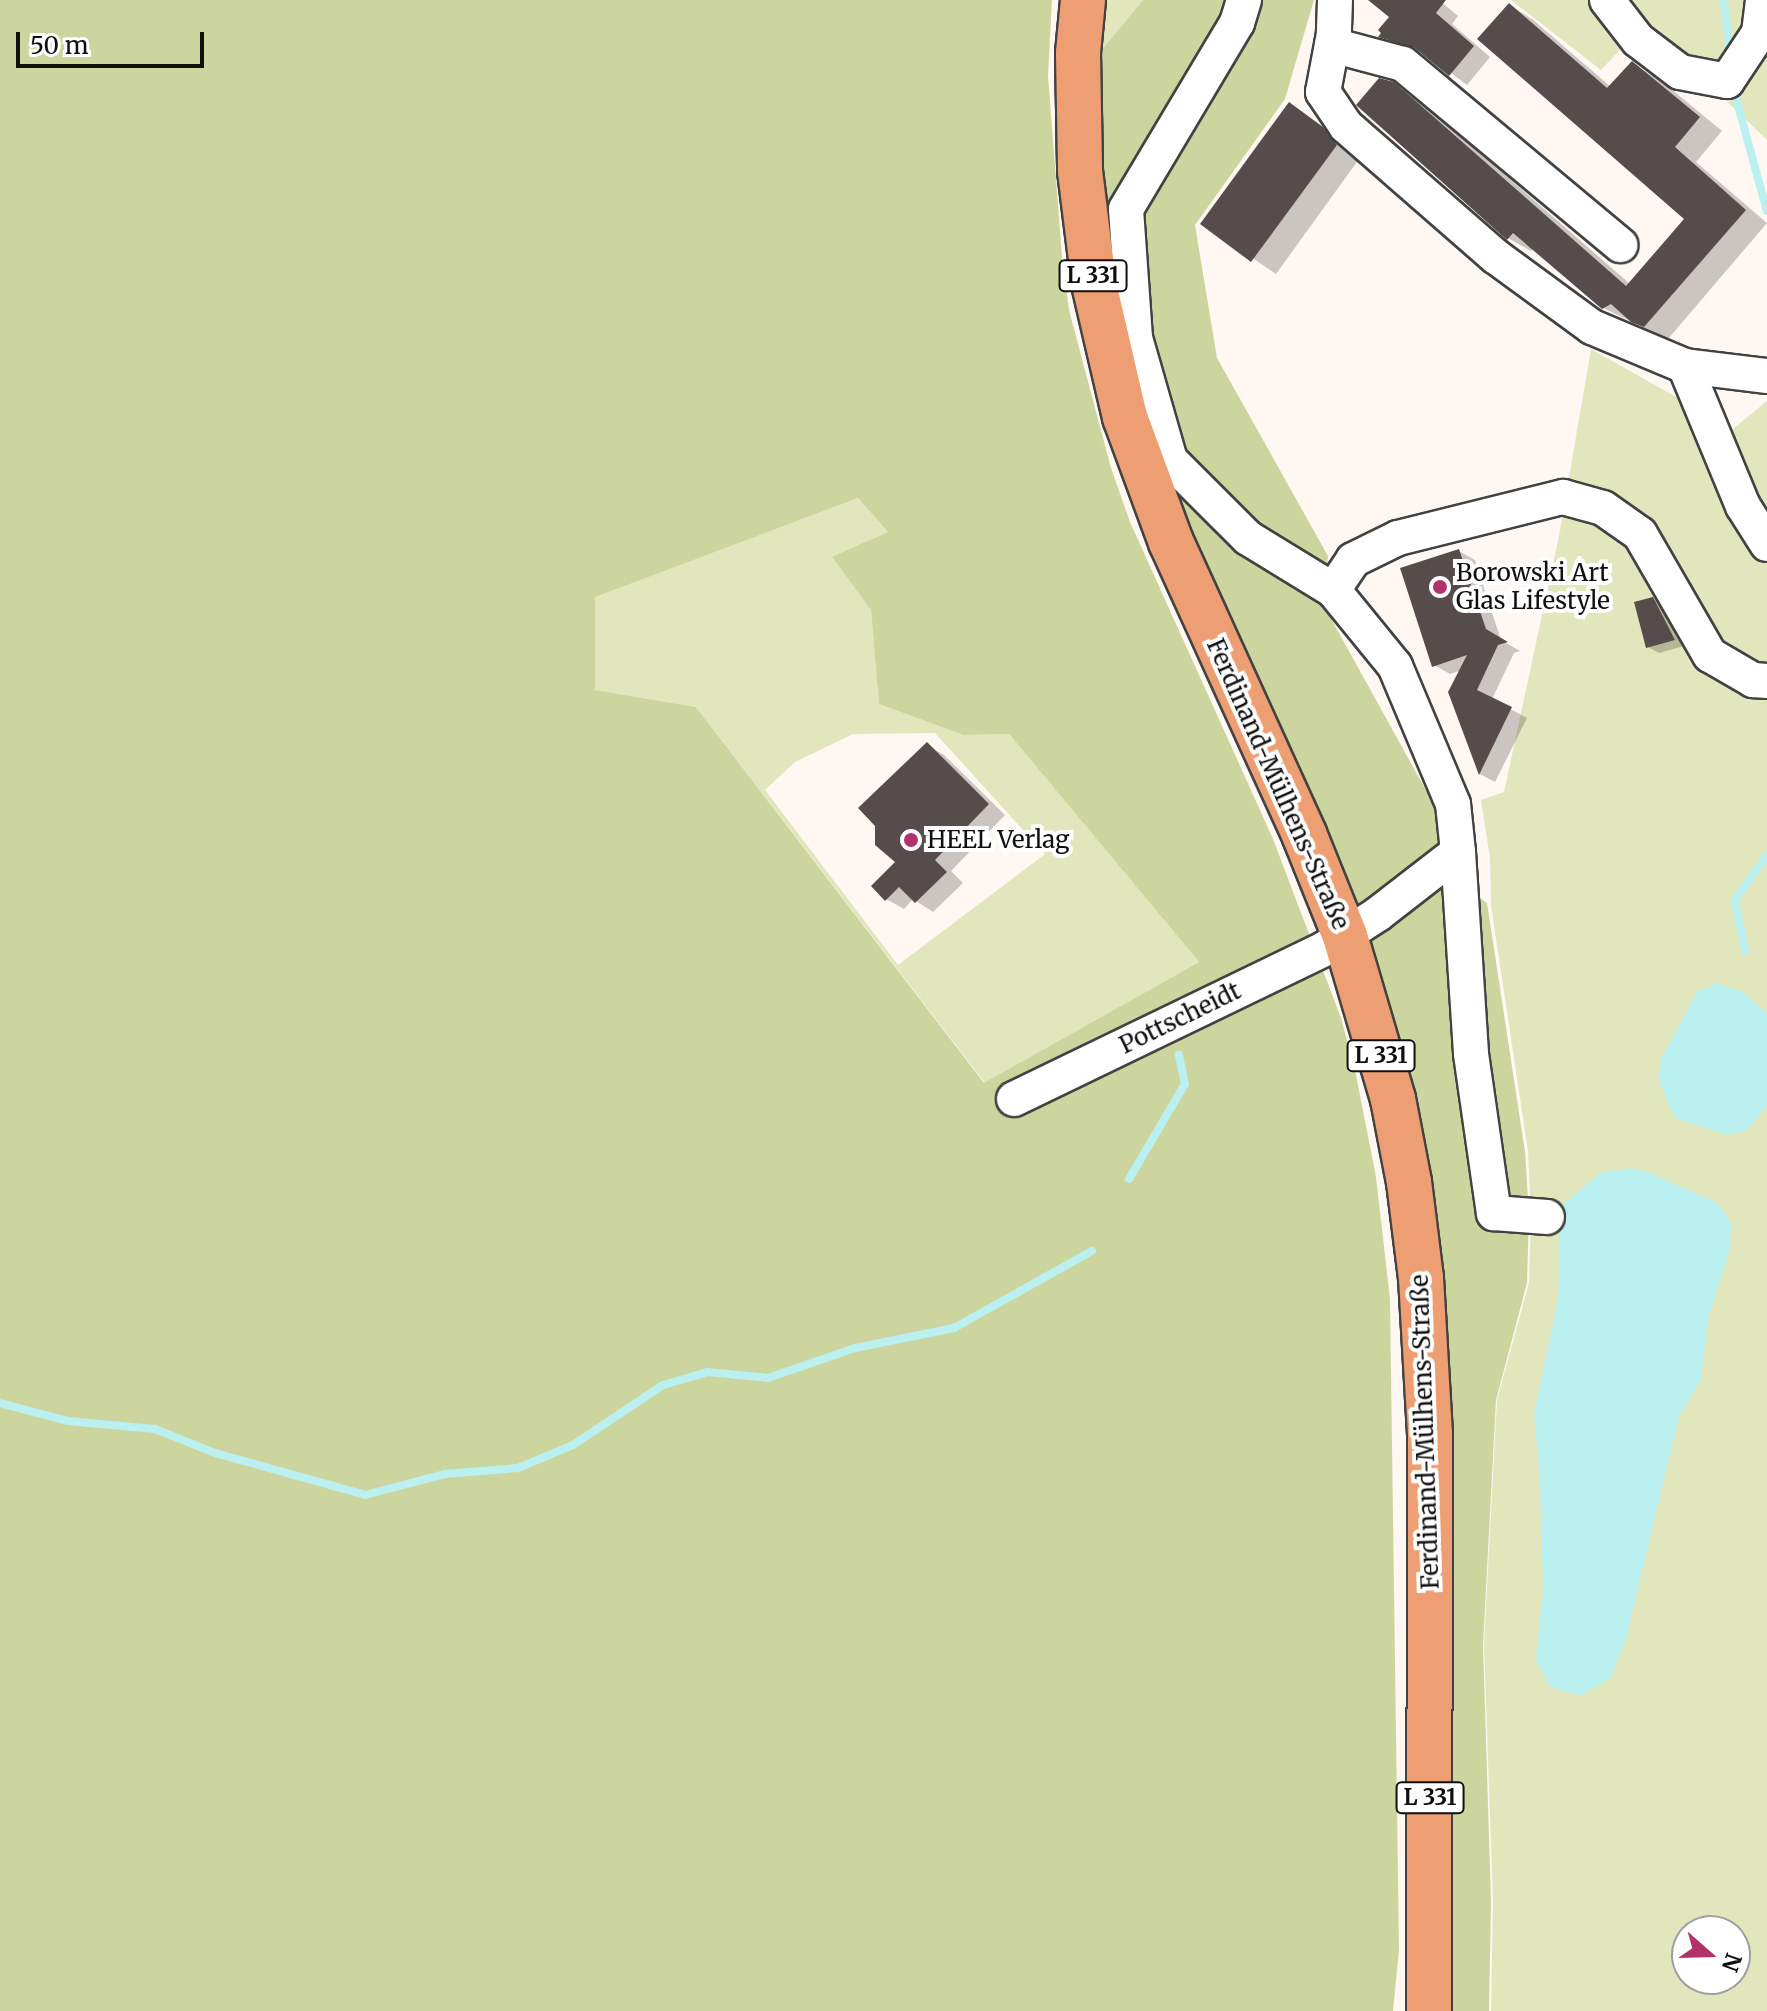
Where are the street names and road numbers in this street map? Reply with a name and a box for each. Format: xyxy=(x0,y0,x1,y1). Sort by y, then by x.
road number: L 331 xyxy=(1057,258,1129,294)
street label: Ferdinand-Mülhens-Straße xyxy=(1201,634,1355,934)
street label: Pottscheidt xyxy=(1115,976,1245,1060)
road number: L 331 xyxy=(1345,1038,1417,1074)
street label: Ferdinand-Mülhens-Straße xyxy=(1405,1274,1445,1590)
road number: L 331 xyxy=(1394,1780,1466,1816)

